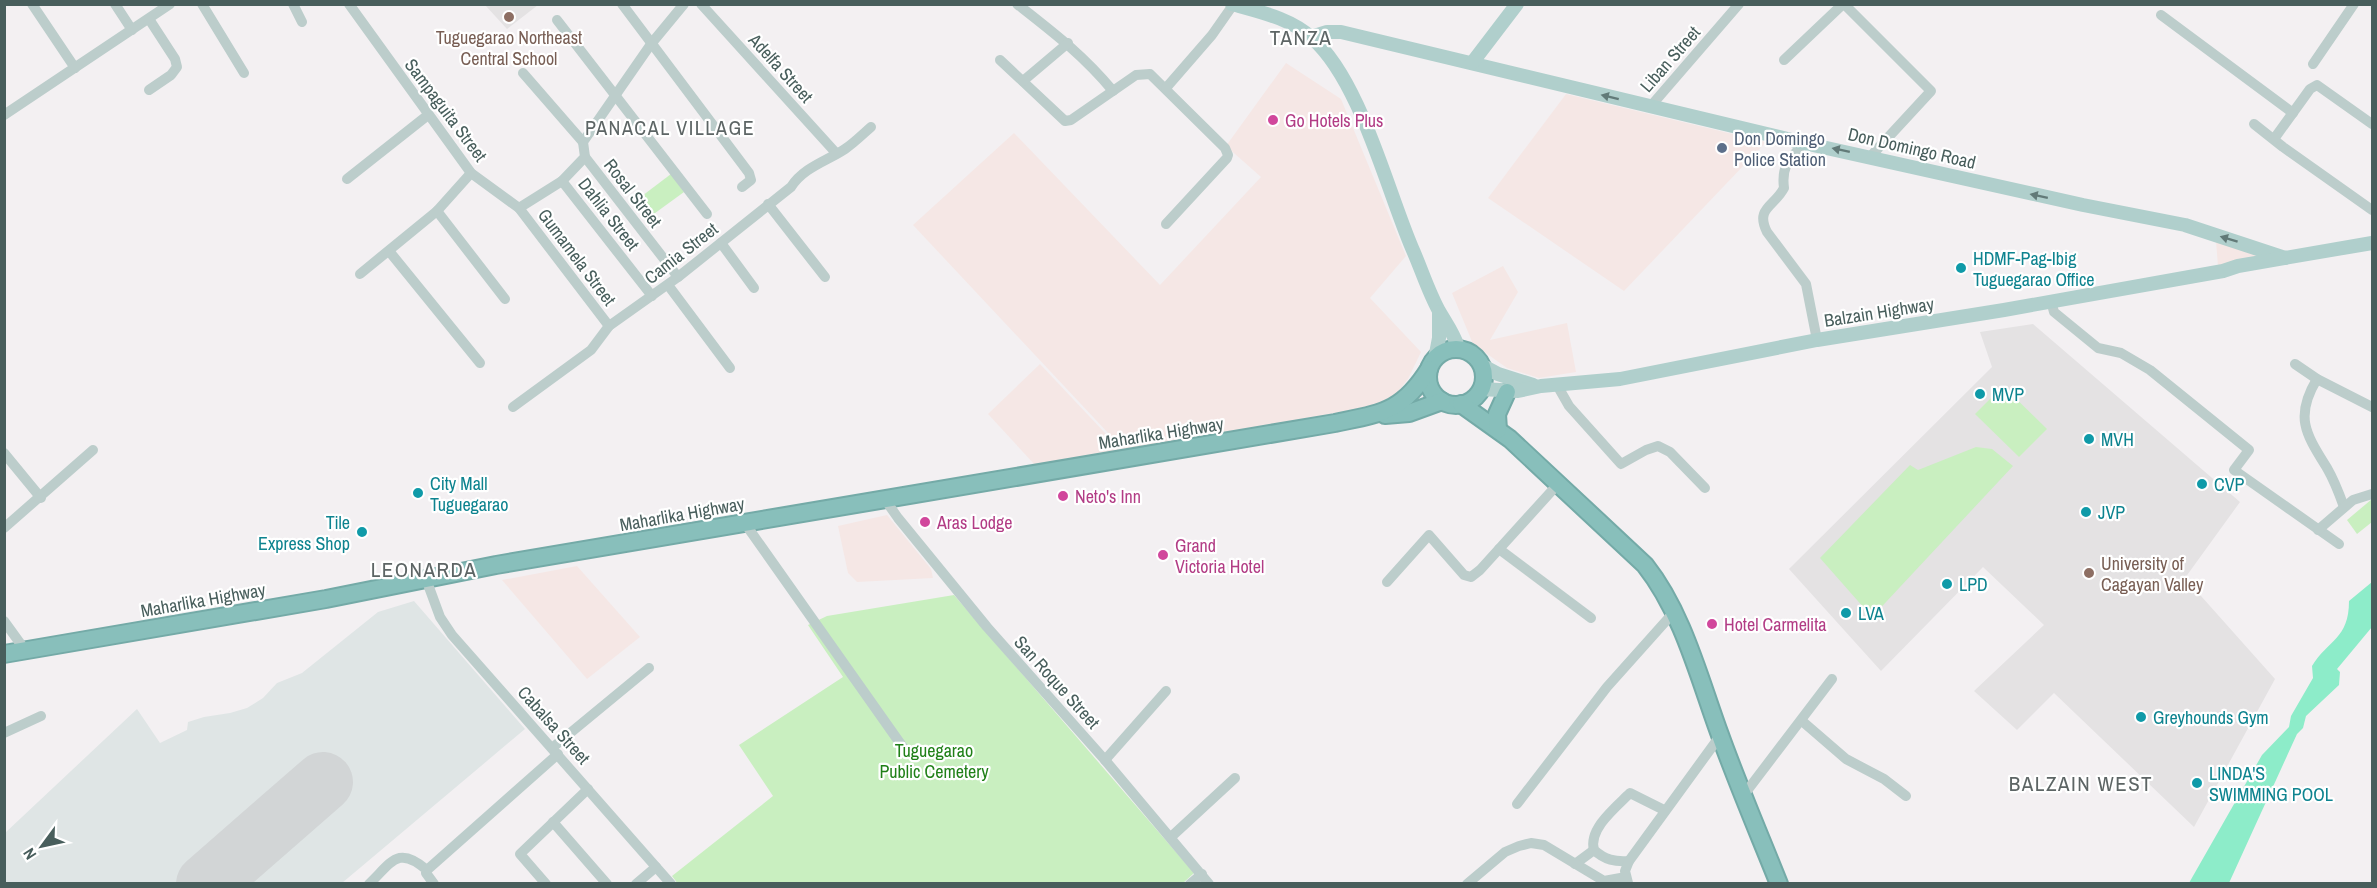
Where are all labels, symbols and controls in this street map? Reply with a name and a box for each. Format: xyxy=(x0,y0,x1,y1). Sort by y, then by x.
marker: Tuguegarao Northeast Central School xyxy=(502,10,516,24)
street label: Liban Street xyxy=(1634,20,1706,98)
district label: TANZA xyxy=(1270,23,1332,52)
place label: Tuguegarao Northeast Central School xyxy=(436,25,582,71)
street label: Adelfa Street xyxy=(742,27,819,108)
street label: Sampaguita Street xyxy=(399,53,493,167)
one-way arrow xyxy=(1601,91,1619,101)
place label: Go Hotels Plus xyxy=(1285,108,1383,133)
marker: Go Hotels Plus xyxy=(1266,113,1280,127)
district label: PANACAL VILLAGE xyxy=(585,114,755,141)
street label: Don Domingo Road xyxy=(1846,121,1978,175)
place label: Don Domingo Police Station xyxy=(1734,126,1826,172)
marker: Don Domingo Police Station xyxy=(1715,141,1729,155)
one-way arrow xyxy=(1831,145,1850,155)
street label: Rosal Street xyxy=(598,153,668,233)
street label: Dahlia Street xyxy=(573,172,645,256)
one-way arrow xyxy=(2030,190,2049,200)
street label: Gumamela Street xyxy=(532,203,622,311)
street label: Camia Street xyxy=(639,216,723,290)
one-way arrow xyxy=(2220,233,2238,243)
place label: HDMF-Pag-Ibig Tuguegarao Office xyxy=(1973,246,2095,292)
marker: HDMF-Pag-Ibig Tuguegarao Office xyxy=(1954,261,1968,275)
street label: Balzain Highway xyxy=(1822,291,1936,333)
place label: MVP xyxy=(1992,382,2024,407)
marker: MVP xyxy=(1973,387,1987,401)
street label: Maharlika Highway xyxy=(1097,411,1226,455)
place label: MVH xyxy=(2101,427,2134,452)
marker: MVH xyxy=(2082,432,2096,446)
place label: City Mall Tuguegarao xyxy=(430,471,508,517)
place label: CVP xyxy=(2214,472,2245,497)
marker: CVP xyxy=(2195,477,2209,491)
place label: Neto's Inn xyxy=(1075,484,1141,509)
marker: City Mall Tuguegarao xyxy=(411,486,425,500)
marker: Neto's Inn xyxy=(1056,489,1070,503)
street label: Maharlika Highway xyxy=(618,491,747,537)
place label: JVP xyxy=(2098,500,2125,525)
marker: JVP xyxy=(2079,505,2093,519)
place label: Tile Express Shop xyxy=(258,510,350,556)
place label: Aras Lodge xyxy=(936,510,1013,535)
marker: Aras Lodge xyxy=(918,515,932,529)
marker: Tile Express Shop xyxy=(355,525,369,539)
place label: Grand Victoria Hotel xyxy=(1175,533,1264,579)
marker: Grand Victoria Hotel xyxy=(1156,548,1170,562)
place label: University of Cagayan Valley xyxy=(2101,551,2204,597)
district label: LEONARDA xyxy=(371,555,477,584)
marker: University of Cagayan Valley xyxy=(2082,566,2096,580)
place label: LPD xyxy=(1959,572,1988,597)
street label: Maharlika Highway xyxy=(139,577,268,623)
marker: LPD xyxy=(1940,577,1954,591)
place label: LVA xyxy=(1858,601,1884,626)
marker: LVA xyxy=(1839,606,1853,620)
place label: Hotel Carmelita xyxy=(1724,612,1827,637)
marker: Hotel Carmelita xyxy=(1705,617,1719,631)
street label: San Roque Street xyxy=(1008,630,1106,734)
street label: Cabalsa Street xyxy=(512,680,596,770)
place label: Greyhounds Gym xyxy=(2153,705,2269,730)
marker: Greyhounds Gym xyxy=(2134,710,2148,724)
park label: Tuguegarao Public Cemetery xyxy=(879,738,989,784)
place label: LINDA'S SWIMMING POOL xyxy=(2209,761,2333,807)
district label: BALZAIN WEST xyxy=(2009,769,2153,798)
marker: LINDA'S SWIMMING POOL xyxy=(2190,776,2204,790)
north arrow xyxy=(12,816,72,876)
text: N xyxy=(18,844,41,864)

